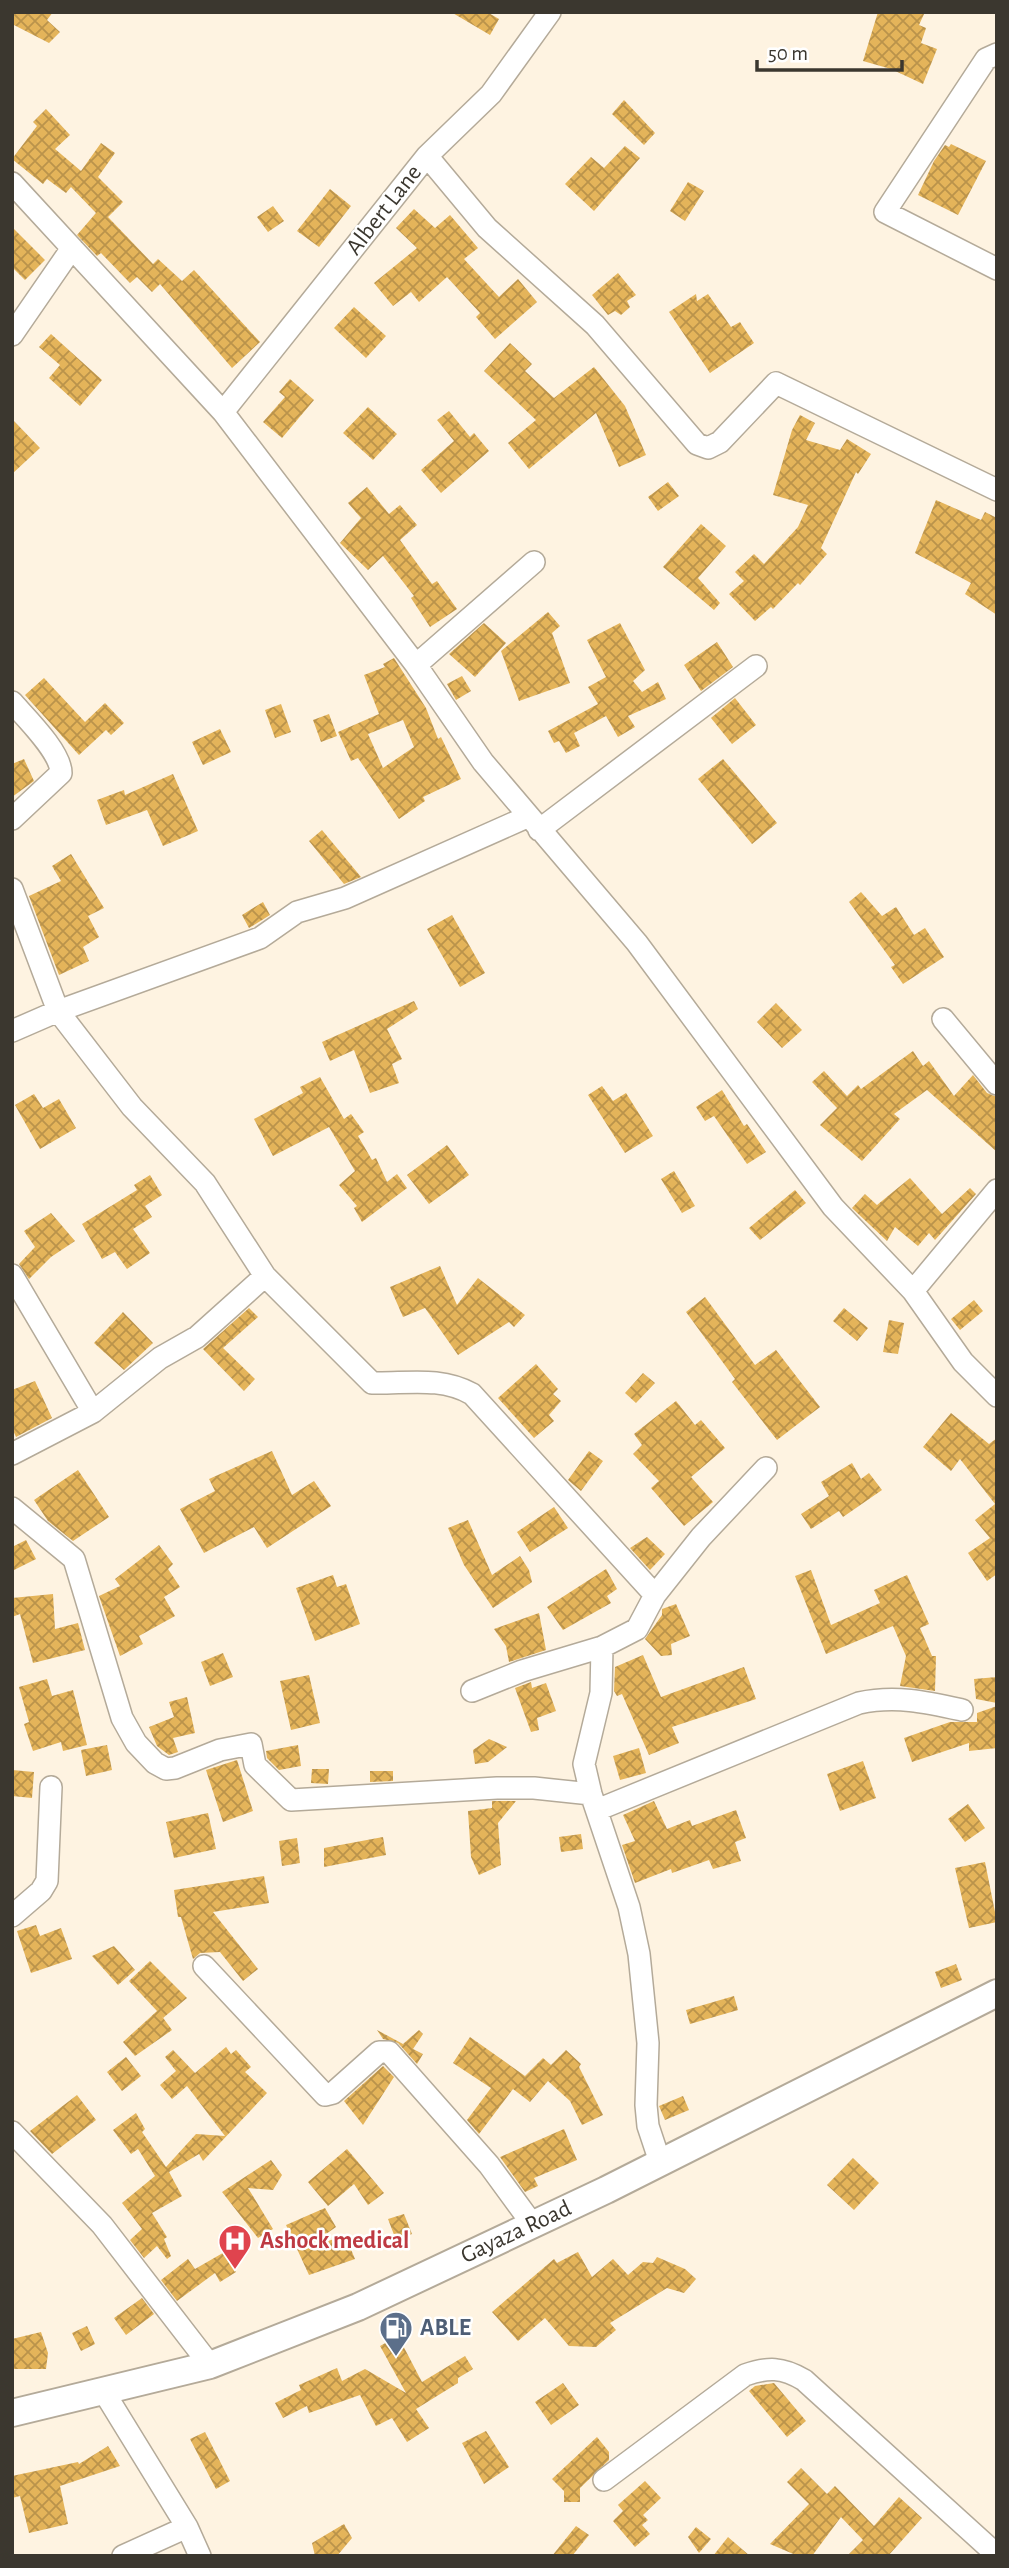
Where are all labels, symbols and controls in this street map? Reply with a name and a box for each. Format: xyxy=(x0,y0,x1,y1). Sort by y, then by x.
scale bar xyxy=(757,28,902,72)
text: 50 m xyxy=(768,43,808,64)
street label: Albert Lane xyxy=(342,161,426,259)
street label: Gayaza Road xyxy=(457,2196,575,2268)
hospital icon: Ashock medical xyxy=(216,2222,254,2271)
place label: Ashock medical xyxy=(260,2229,409,2253)
fuel station icon: ABLE xyxy=(377,2309,415,2358)
place label: ABLE xyxy=(420,2316,471,2340)

